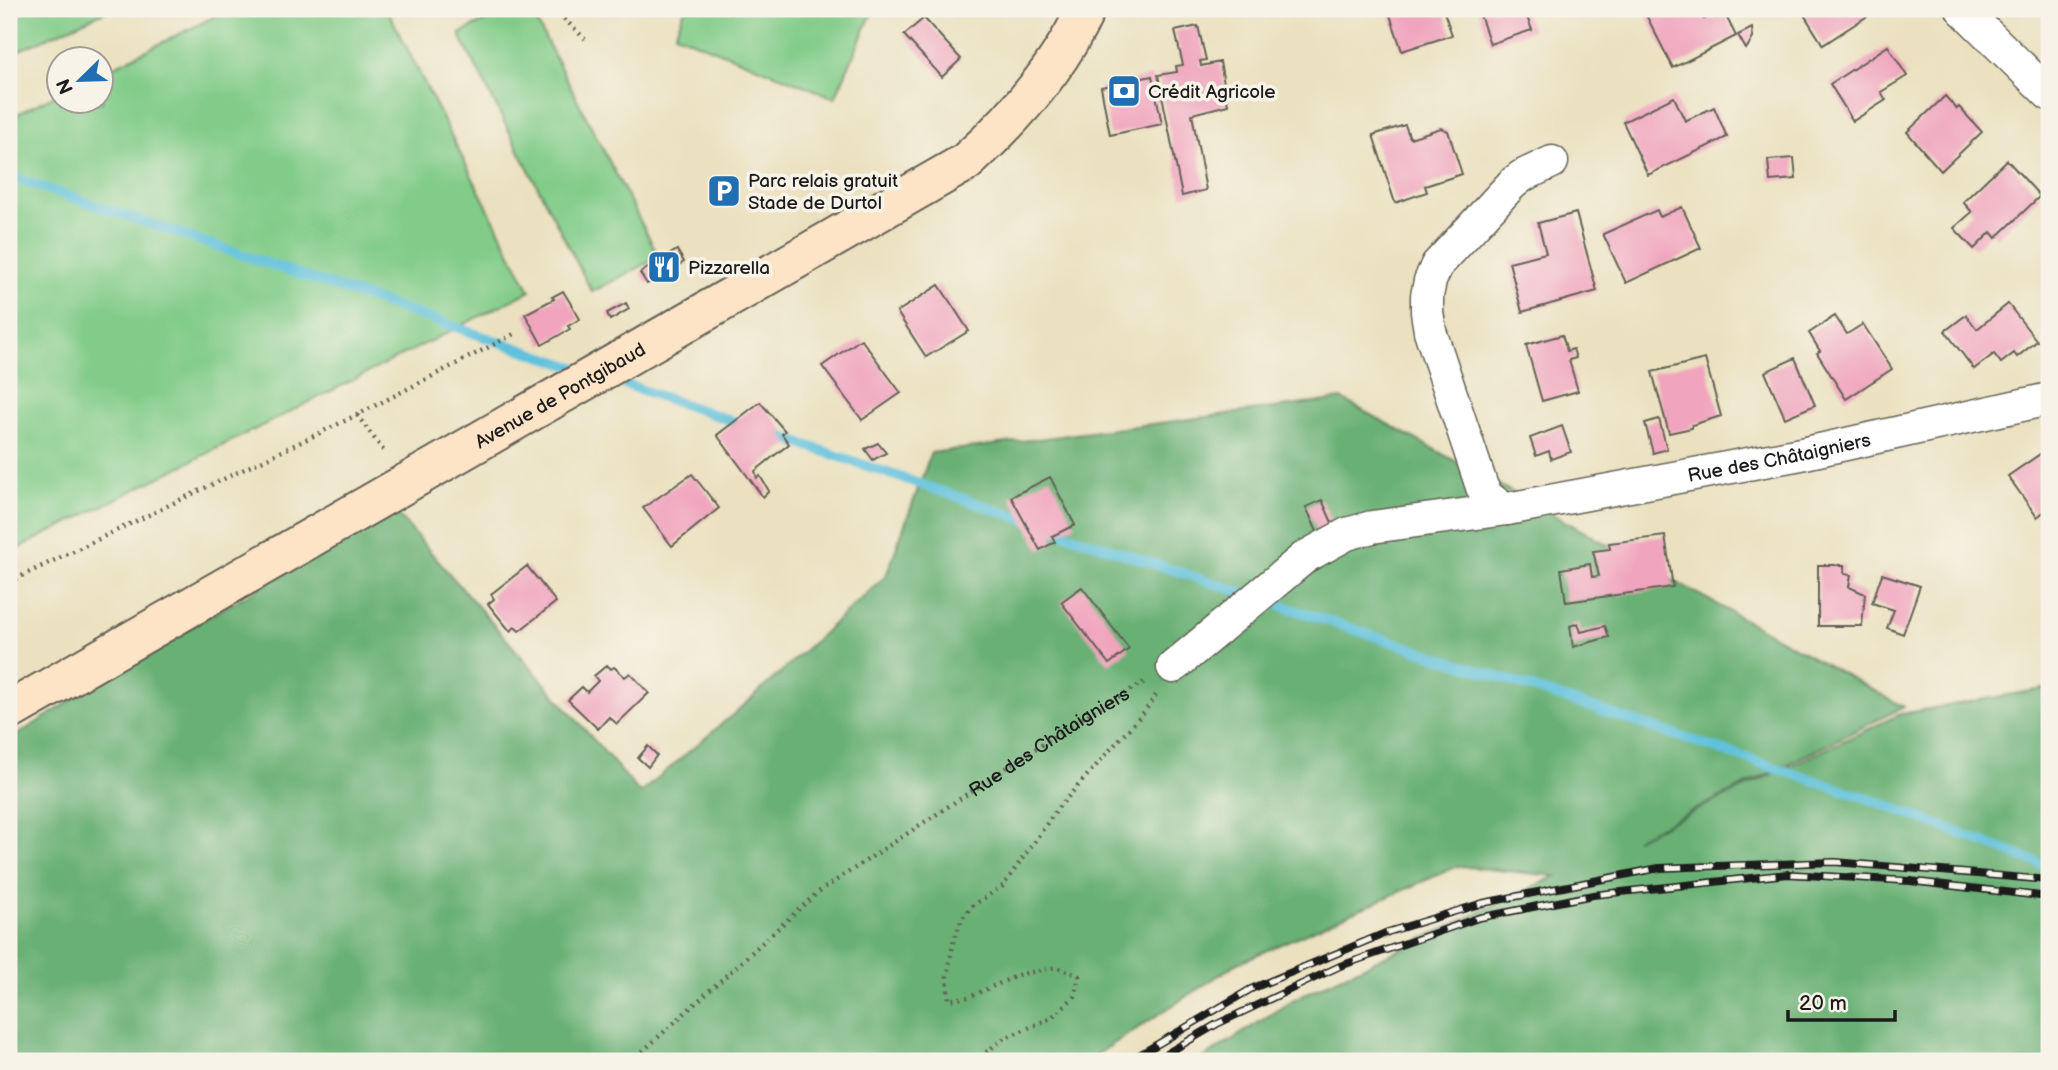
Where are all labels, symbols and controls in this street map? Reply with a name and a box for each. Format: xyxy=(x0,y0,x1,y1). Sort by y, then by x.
north arrow xyxy=(46,46,116,116)
bank icon: Crédit Agricole xyxy=(1105,72,1143,110)
text: N xyxy=(52,75,79,97)
place label: Crédit Agricole xyxy=(1148,81,1276,104)
place label: Parc relais gratuit Stade de Durtol xyxy=(748,170,898,215)
parking icon: Parc relais gratuit Stade de Durtol xyxy=(705,172,743,210)
restaurant icon: Pizzarella xyxy=(645,248,683,286)
place label: Pizzarella xyxy=(688,257,770,280)
street label: Avenue de Pontgibaud xyxy=(471,338,650,454)
street label: Rue des Châtaigniers xyxy=(1686,429,1873,488)
street label: Rue des Châtaigniers xyxy=(965,683,1134,803)
scale bar xyxy=(1788,979,1895,1023)
text: 20 m xyxy=(1799,991,1847,1016)

